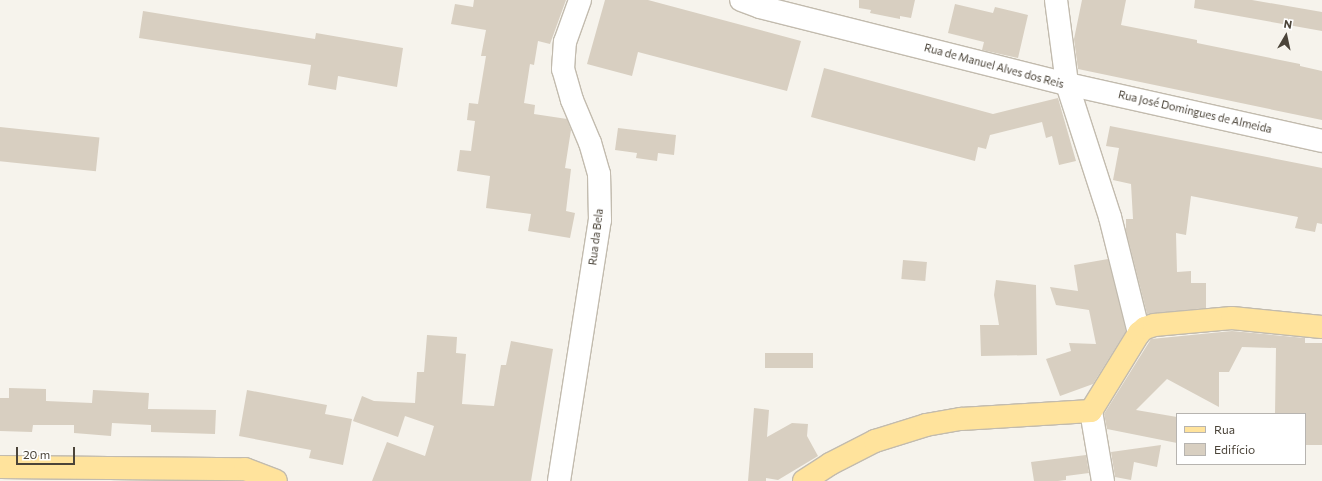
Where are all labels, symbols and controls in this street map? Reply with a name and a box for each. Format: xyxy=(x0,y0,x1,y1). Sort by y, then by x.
north arrow xyxy=(1266,16,1306,56)
text: N xyxy=(1283,17,1293,31)
street label: Rua de Manuel Alves dos Reis xyxy=(923,41,1065,91)
street label: Rua José Domingues de Almeida xyxy=(1117,88,1273,136)
street label: Rua da Bela xyxy=(586,208,606,266)
legend xyxy=(1176,413,1306,465)
text: Rua xyxy=(1214,422,1235,436)
scale bar xyxy=(18,439,77,465)
text: Edifício xyxy=(1214,442,1255,456)
text: 20 m xyxy=(23,447,50,461)

